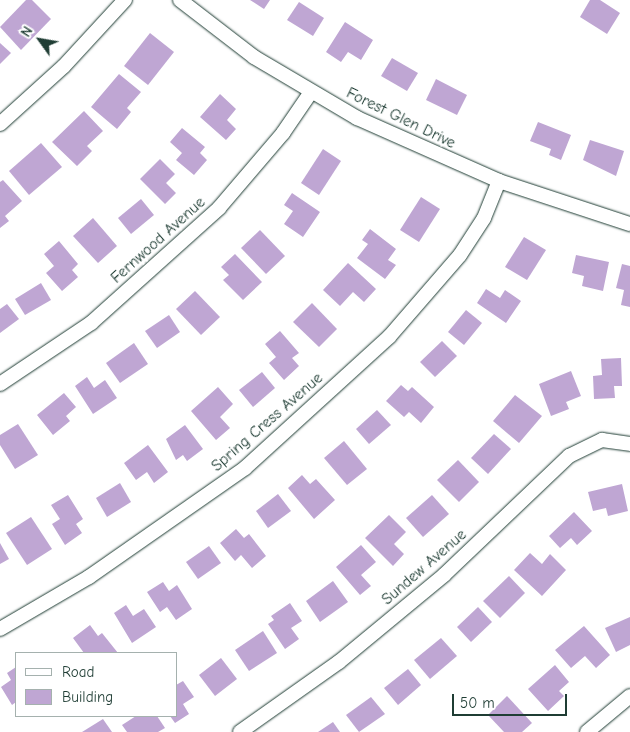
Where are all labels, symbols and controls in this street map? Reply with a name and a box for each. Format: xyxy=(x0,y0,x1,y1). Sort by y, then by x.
north arrow xyxy=(15,15,65,65)
text: N xyxy=(17,23,36,40)
street label: Forest Glen Drive xyxy=(343,83,459,153)
street label: Fernwood Avenue xyxy=(107,193,209,287)
street label: Spring Cress Avenue xyxy=(207,368,327,476)
street label: Sundew Avenue xyxy=(378,525,470,609)
legend xyxy=(15,652,178,717)
text: Road xyxy=(62,663,94,681)
scale bar xyxy=(455,684,570,716)
text: Building xyxy=(62,688,113,706)
text: 50 m xyxy=(460,694,495,712)

